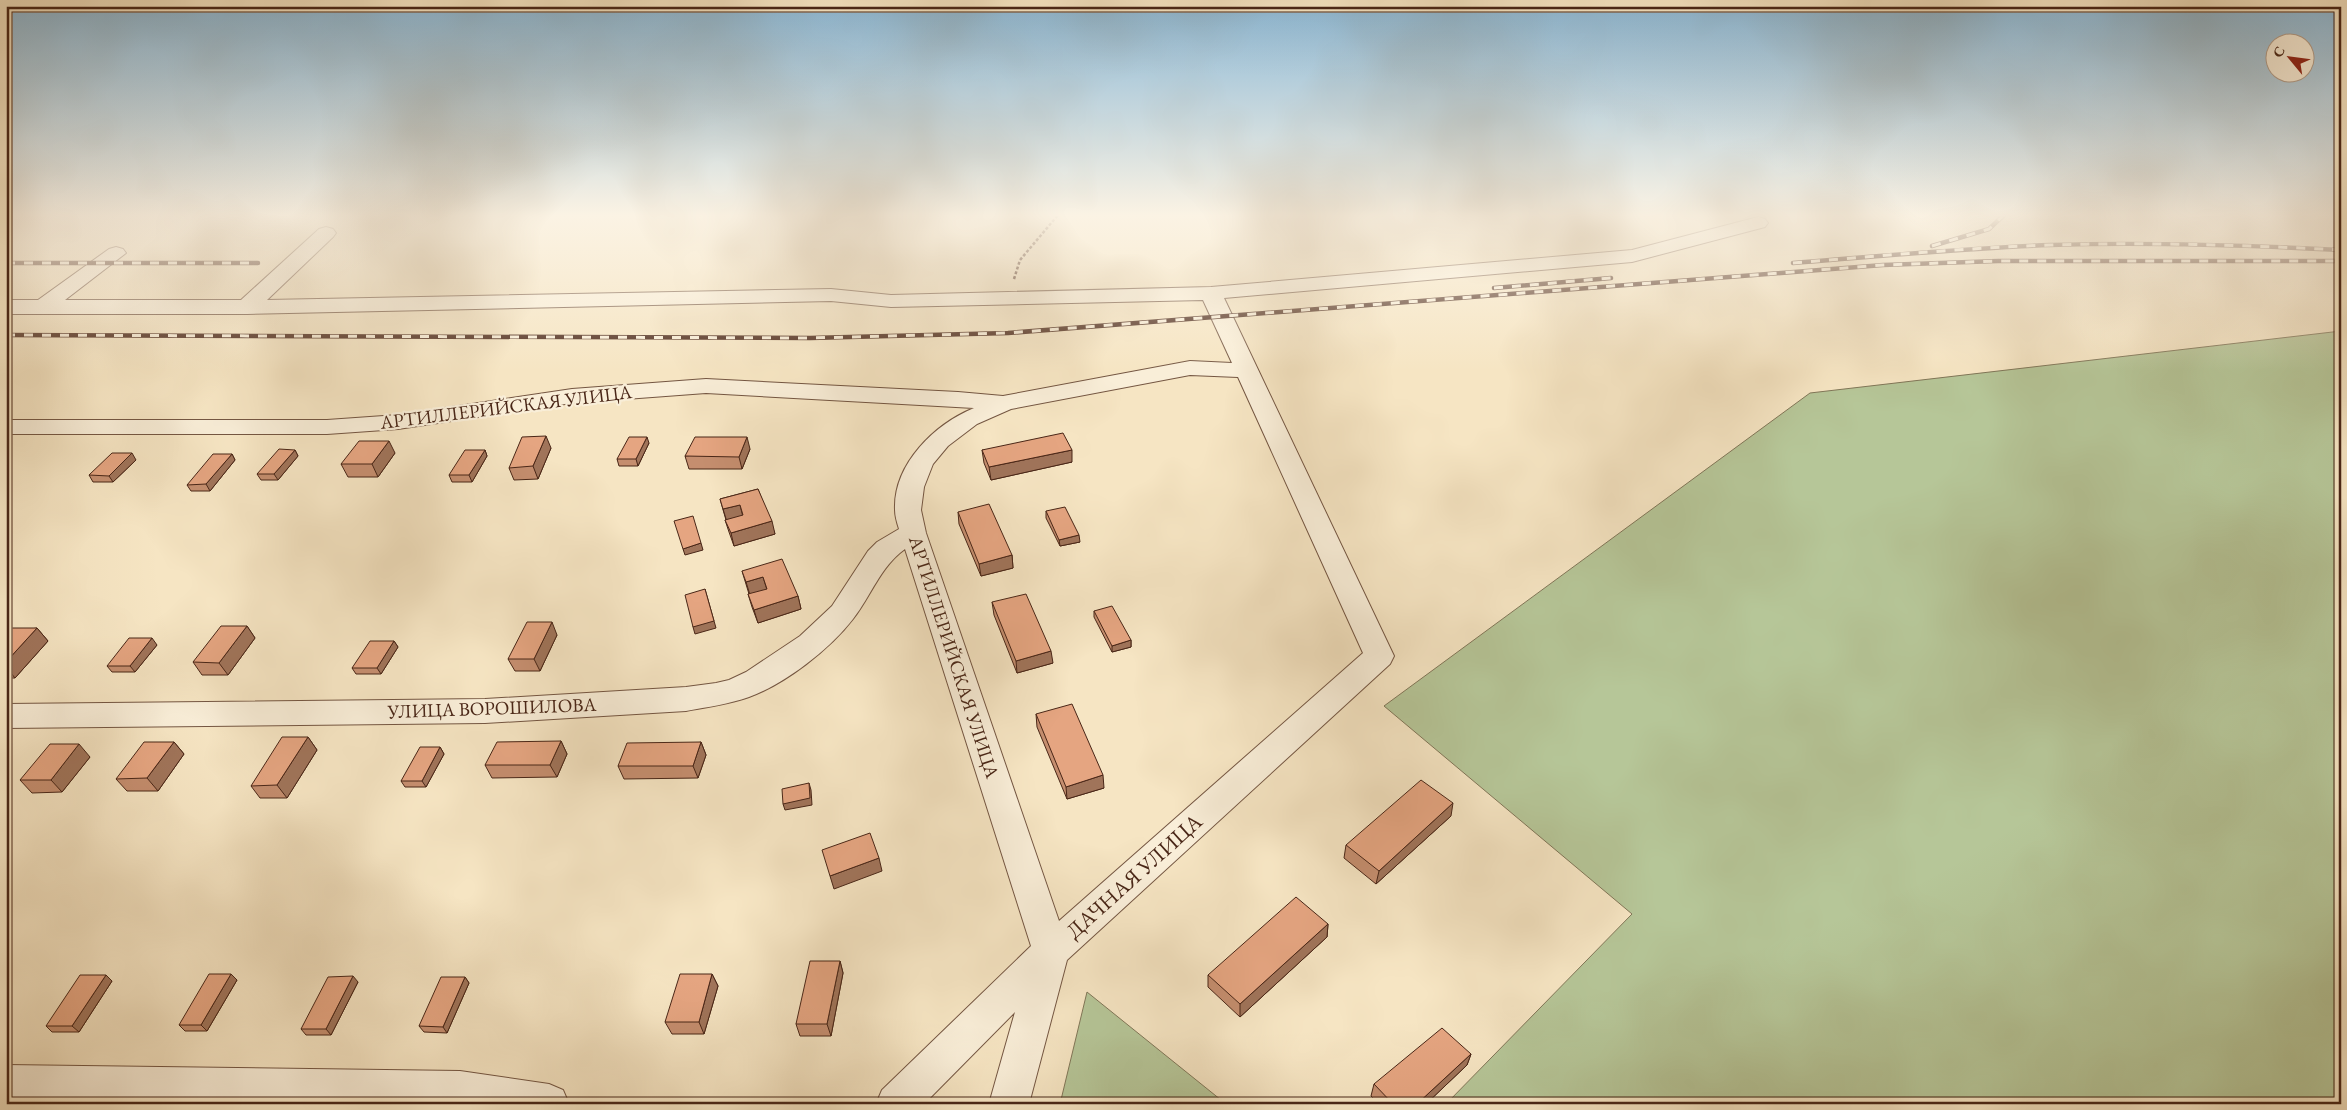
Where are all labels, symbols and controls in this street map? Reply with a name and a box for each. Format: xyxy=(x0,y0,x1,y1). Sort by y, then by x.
north arrow xyxy=(2264,32,2314,82)
text: С xyxy=(2268,43,2289,60)
street label: АРТИЛЛЕРИЙСКАЯ УЛИЦА xyxy=(378,379,634,435)
street label: АРТИЛЛЕРИЙСКАЯ УЛИЦА xyxy=(903,532,1005,782)
street label: УЛИЦА ВОРОШИЛОВА xyxy=(386,692,598,724)
street label: ДАЧНАЯ УЛИЦА xyxy=(1060,807,1209,945)

